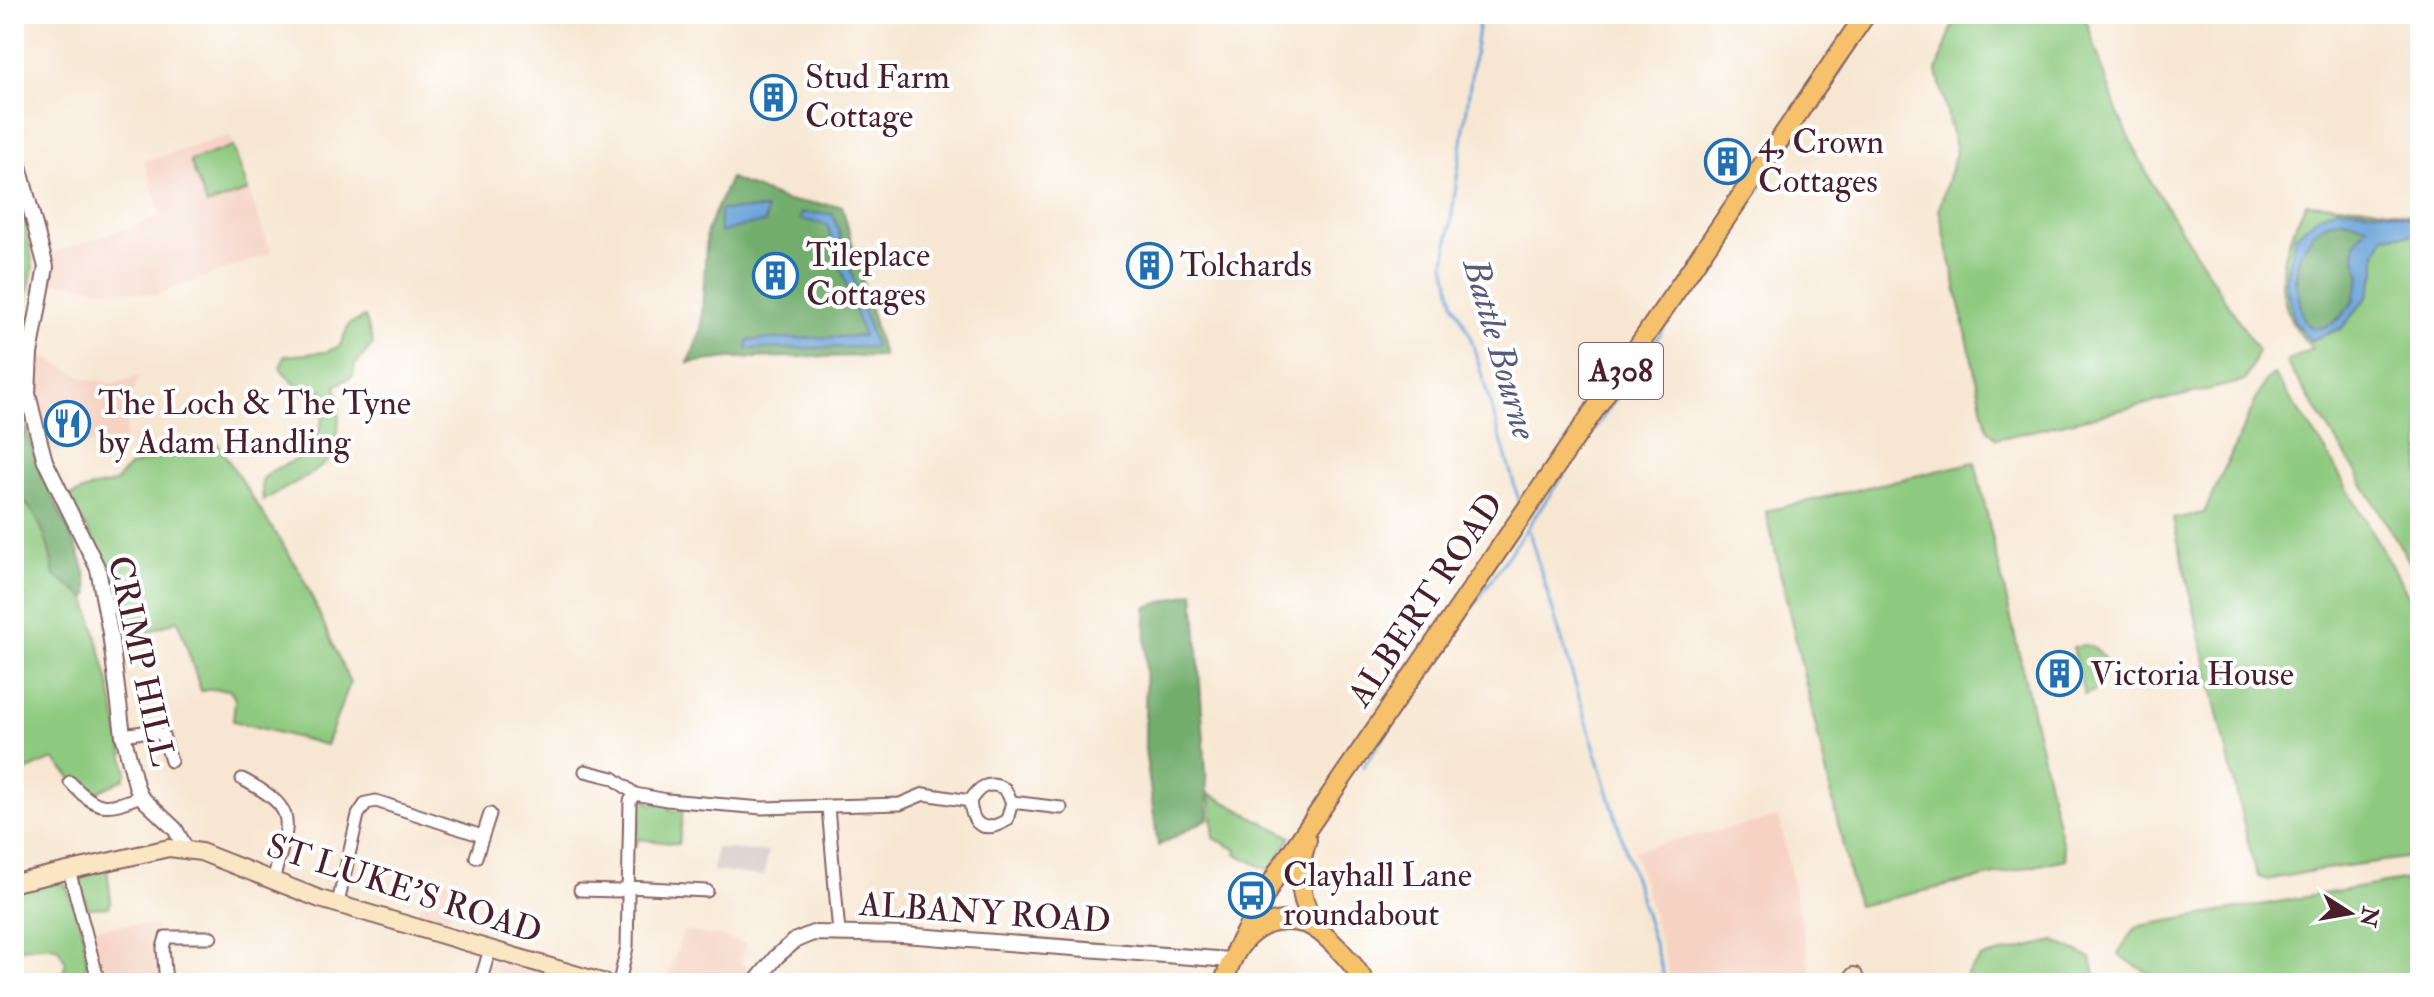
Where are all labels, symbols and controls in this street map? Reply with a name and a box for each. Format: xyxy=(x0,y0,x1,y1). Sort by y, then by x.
place label: Stud Farm Cottage xyxy=(805,56,950,138)
building icon: Stud Farm Cottage xyxy=(750,73,798,121)
place label: 4, Crown Cottages xyxy=(1758,121,1884,203)
building icon: 4, Crown Cottages xyxy=(1703,138,1751,186)
place label: Tileplace Cottages xyxy=(806,234,930,316)
building icon: Tolchards xyxy=(1125,241,1173,289)
place label: Tolchards xyxy=(1180,244,1312,287)
building icon: Tileplace Cottages xyxy=(751,251,799,299)
water label: Battle Bourne xyxy=(1452,252,1547,445)
road number: A308 xyxy=(1579,343,1663,399)
place label: The Loch & The Tyne by Adam Handling xyxy=(98,382,411,464)
restaurant icon: The Loch & The Tyne by Adam Handling xyxy=(43,399,91,447)
street label: ALBERT ROAD xyxy=(1338,485,1513,716)
street label: CRIMP HILL xyxy=(98,552,184,770)
building icon: Victoria House xyxy=(2035,650,2083,698)
place label: Victoria House xyxy=(2090,653,2294,696)
street label: ST LUKE'S ROAD xyxy=(261,824,547,954)
place label: Clayhall Lane roundabout xyxy=(1283,854,1472,936)
bus stop icon: Clayhall Lane roundabout xyxy=(1228,871,1276,919)
north arrow xyxy=(2310,873,2390,953)
street label: ALBANY ROAD xyxy=(857,883,1112,943)
text: N xyxy=(2353,903,2384,929)

